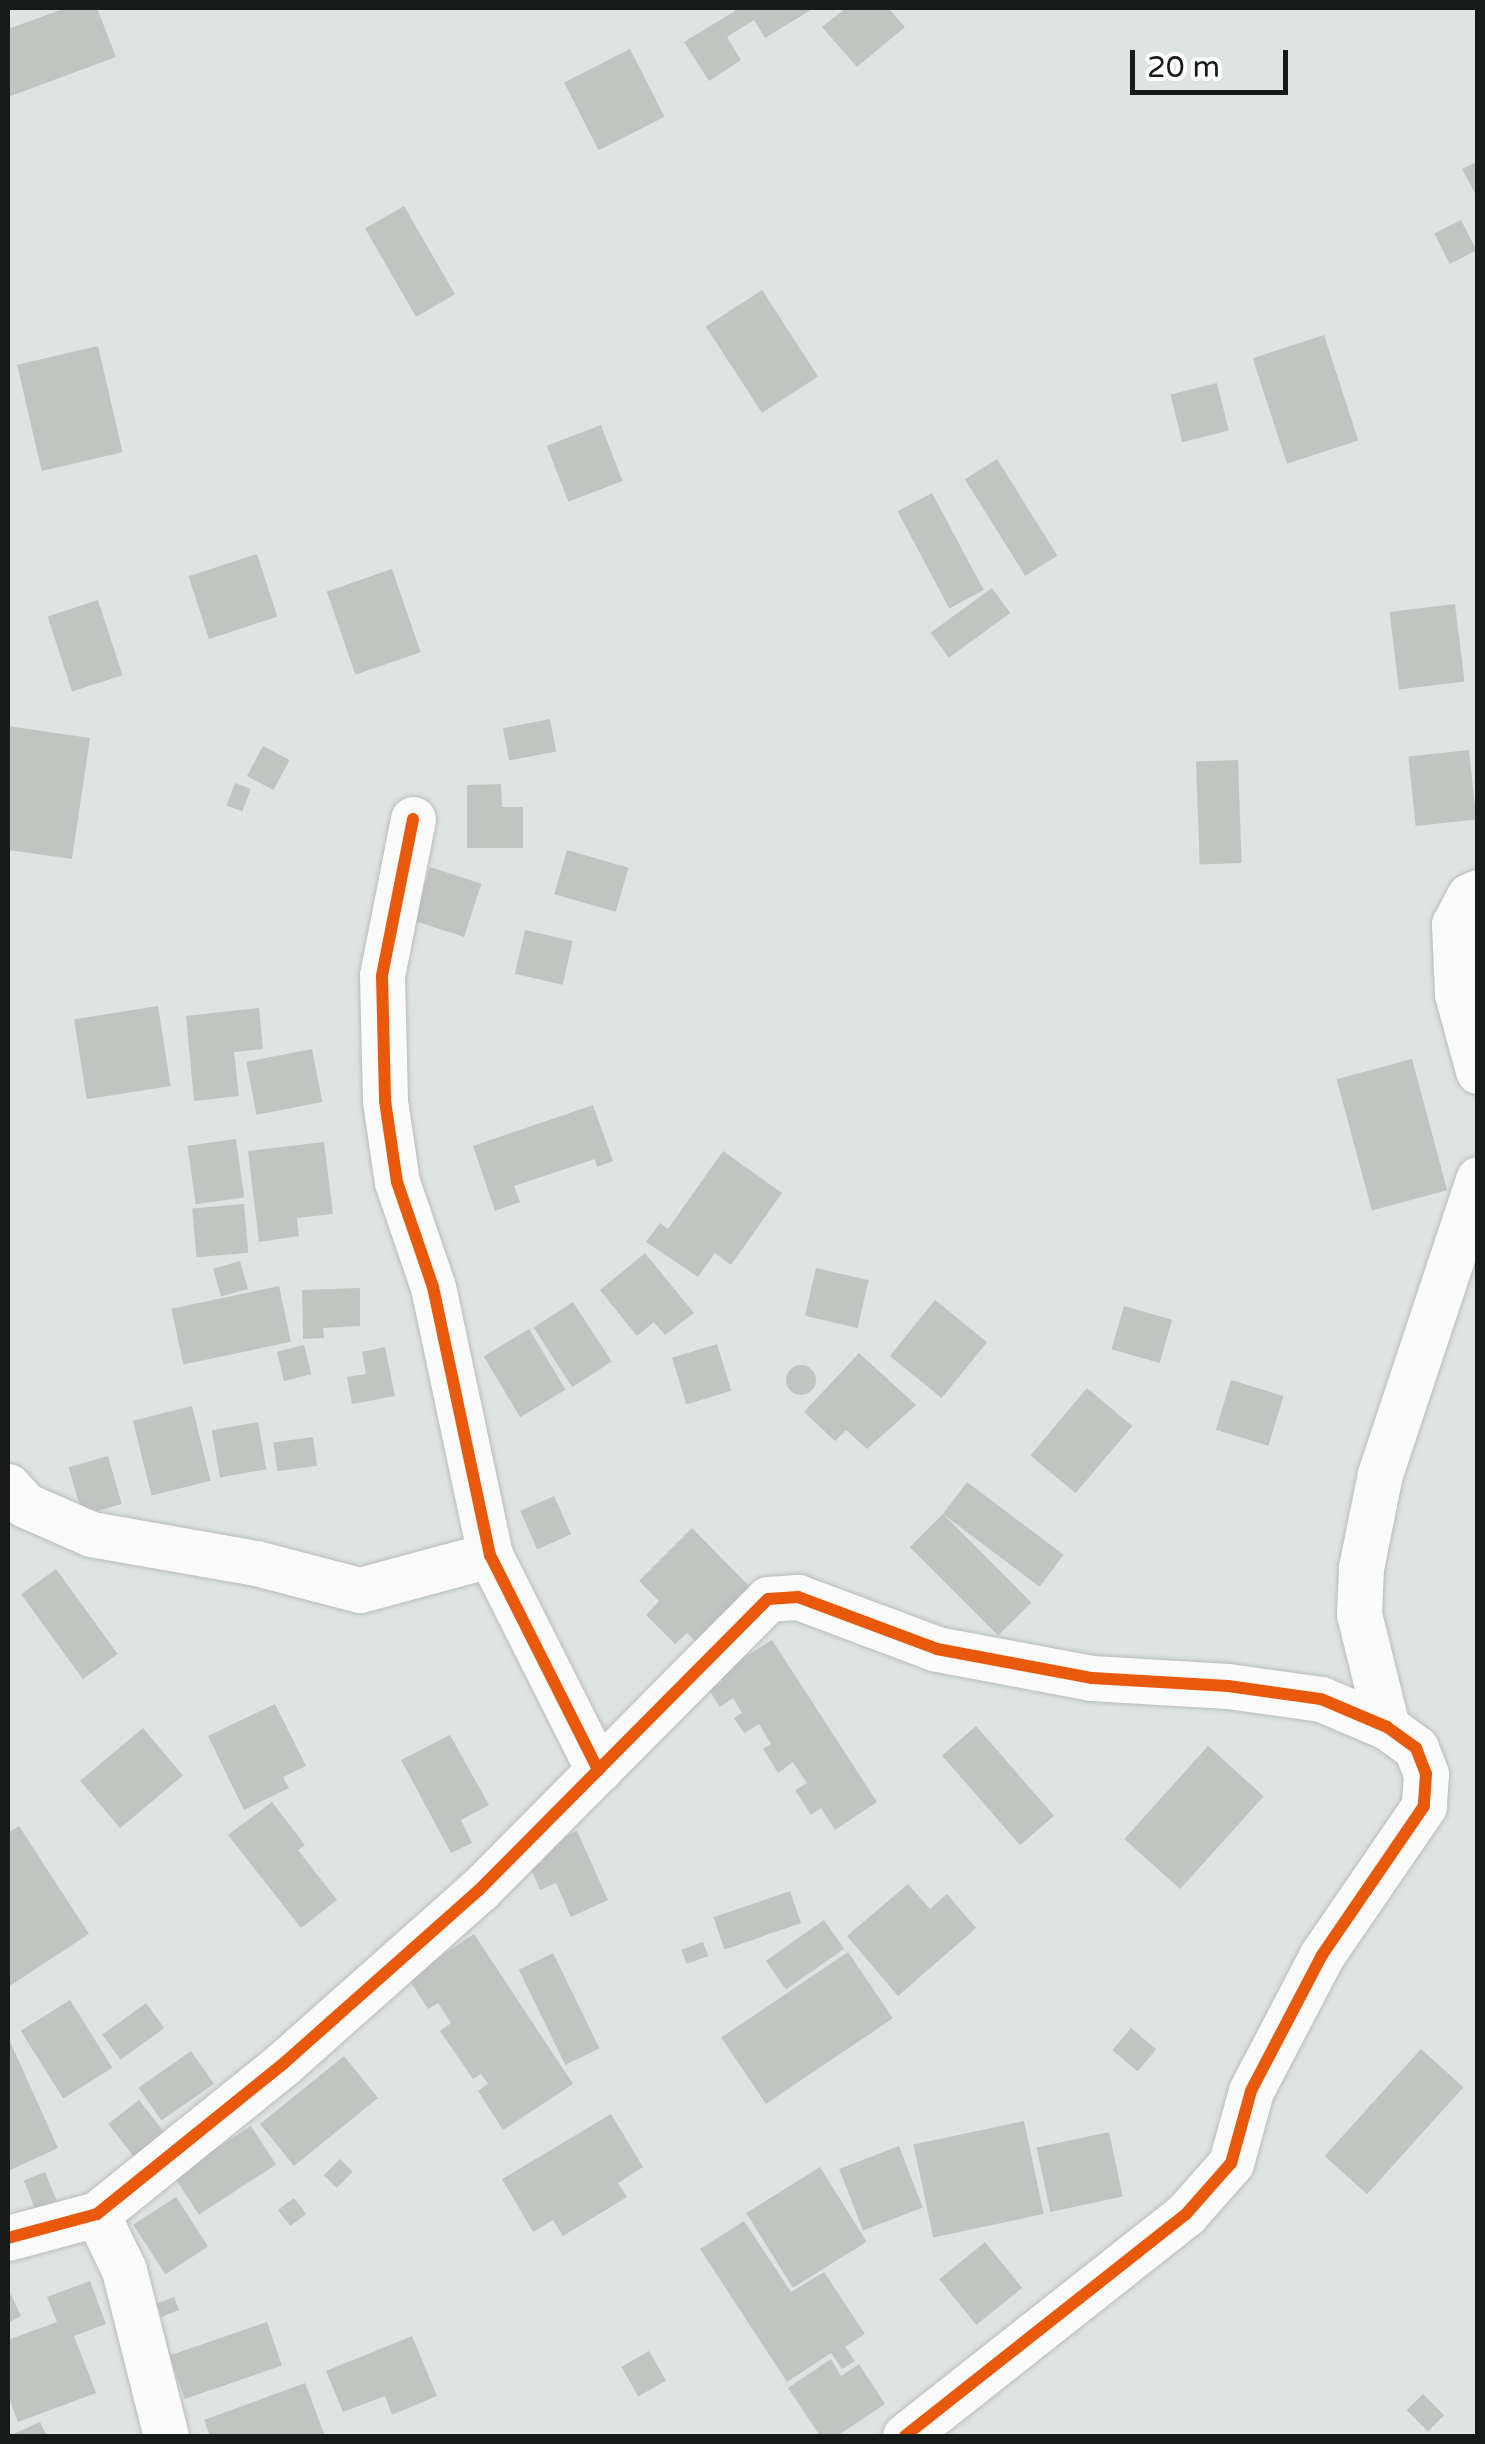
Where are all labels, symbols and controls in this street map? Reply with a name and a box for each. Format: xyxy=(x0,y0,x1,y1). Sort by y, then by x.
scale bar xyxy=(1135,30,1292,92)
text: 20 m xyxy=(1147,49,1220,86)

